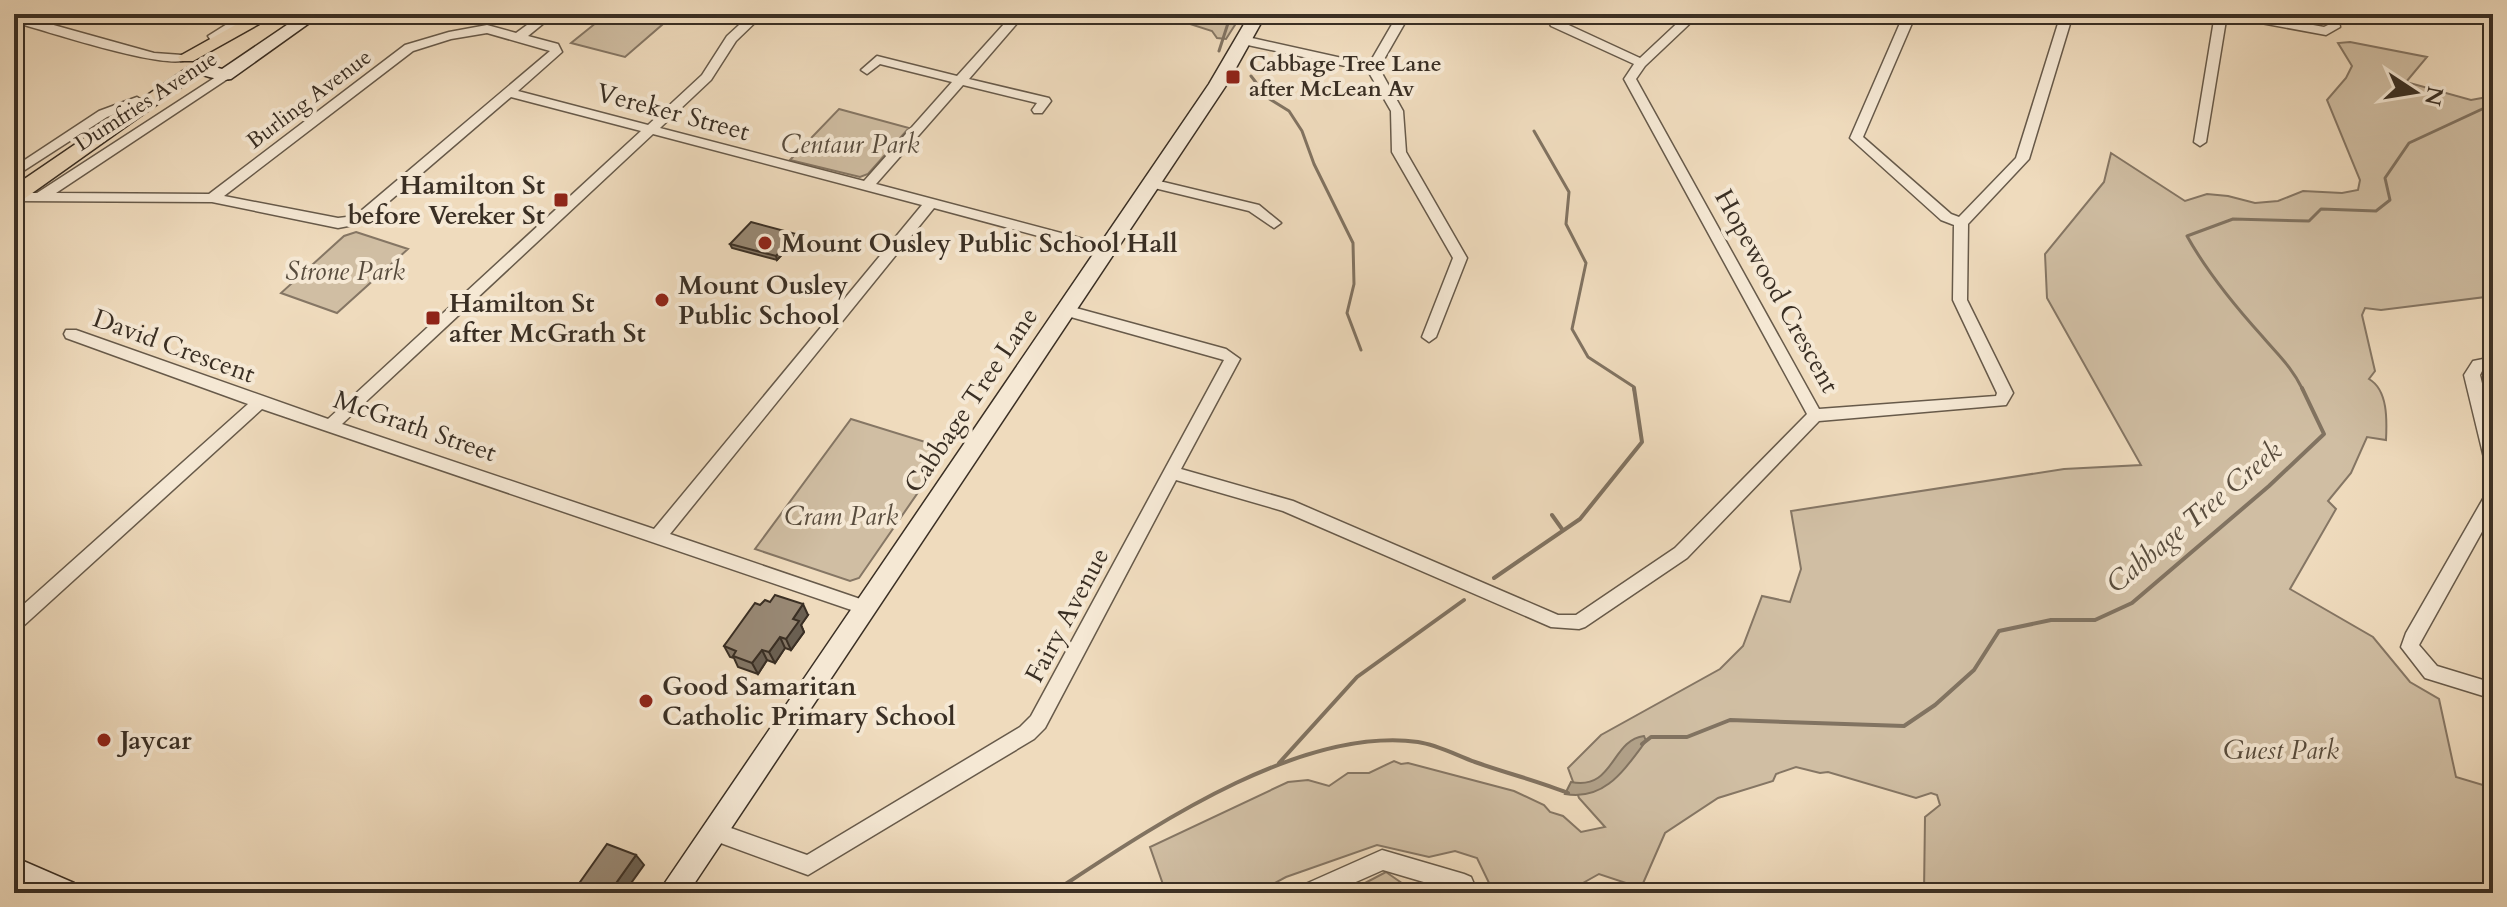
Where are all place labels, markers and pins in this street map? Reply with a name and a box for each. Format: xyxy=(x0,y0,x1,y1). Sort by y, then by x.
place label: Cabbage Tree Lane after McLean Av xyxy=(1249,49,1442,104)
marker: Cabbage Tree Lane after McLean Av xyxy=(1224,68,1242,86)
place label: Hamilton St before Vereker St xyxy=(348,168,545,233)
marker: Hamilton St before Vereker St xyxy=(552,191,570,209)
place label: Mount Ousley Public School Hall xyxy=(781,226,1178,261)
marker: Mount Ousley Public School Hall xyxy=(756,234,774,252)
place label: Mount Ousley Public School xyxy=(678,268,848,333)
place label: Hamilton St after McGrath St xyxy=(449,286,646,351)
marker: Mount Ousley Public School xyxy=(653,291,671,309)
marker: Hamilton St after McGrath St xyxy=(424,309,442,327)
place label: Good Samaritan Catholic Primary School xyxy=(662,669,956,734)
marker: Good Samaritan Catholic Primary School xyxy=(637,692,655,710)
place label: Jaycar xyxy=(116,723,192,758)
marker: Jaycar xyxy=(95,731,113,749)

